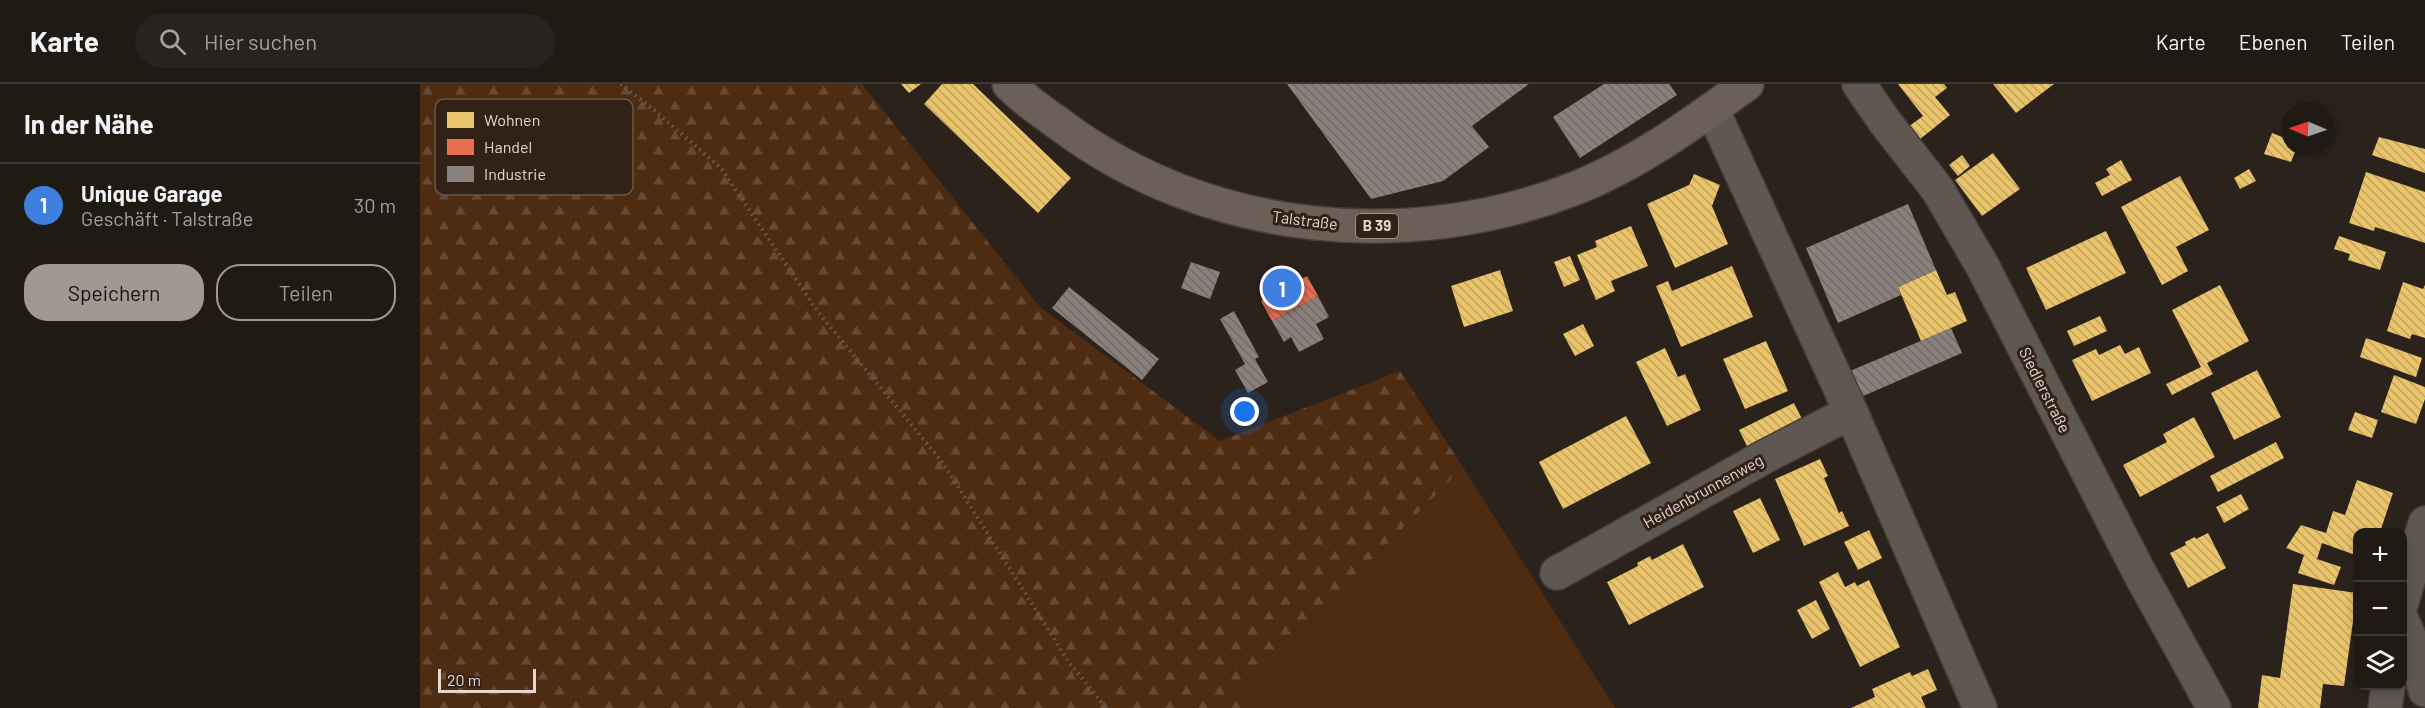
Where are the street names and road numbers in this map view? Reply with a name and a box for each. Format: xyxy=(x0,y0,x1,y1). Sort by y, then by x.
street label: Talstraße xyxy=(1271,206,1339,233)
road number: B 39 xyxy=(1356,214,1398,238)
street label: Siedlerstraße xyxy=(2016,344,2075,436)
street label: Heidenbrunnenweg xyxy=(1639,450,1766,531)

